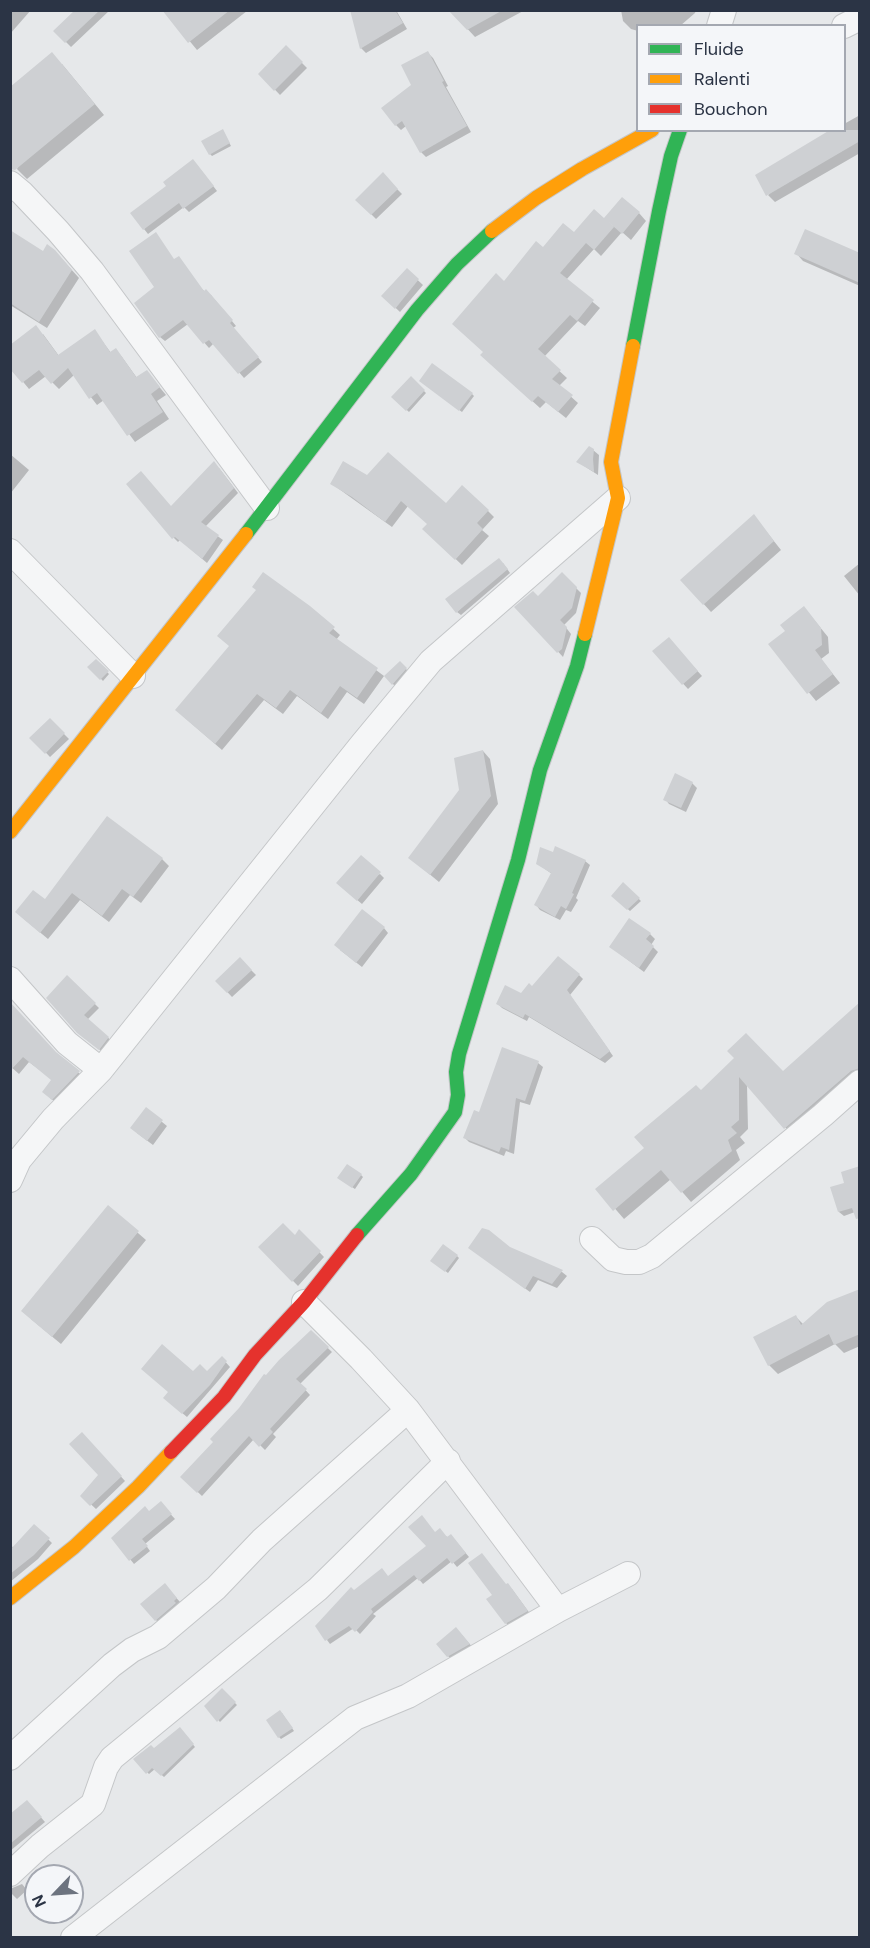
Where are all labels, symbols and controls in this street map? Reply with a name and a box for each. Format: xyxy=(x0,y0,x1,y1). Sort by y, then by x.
legend xyxy=(636,24,846,132)
text: Fluide xyxy=(694,37,744,61)
text: Ralenti xyxy=(694,67,750,91)
text: Bouchon xyxy=(694,97,768,121)
north arrow xyxy=(24,1864,84,1924)
text: N xyxy=(27,1891,51,1911)

